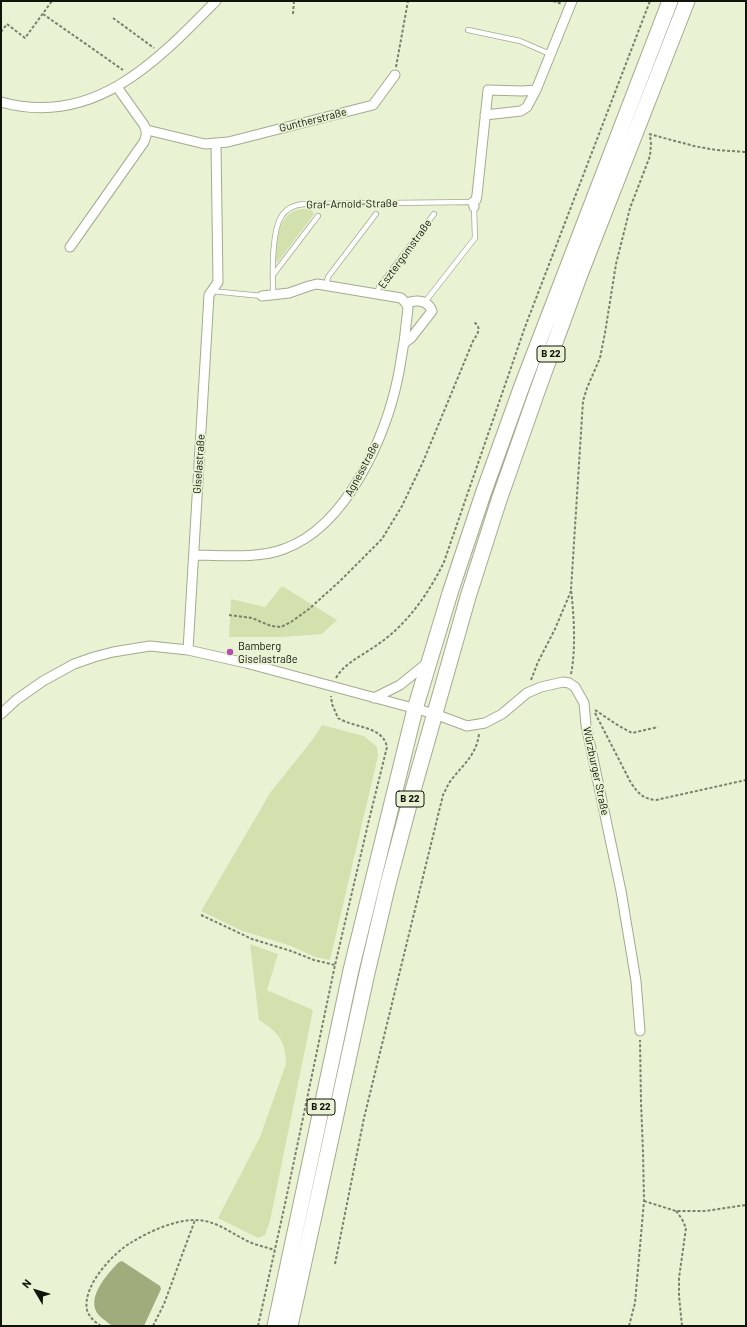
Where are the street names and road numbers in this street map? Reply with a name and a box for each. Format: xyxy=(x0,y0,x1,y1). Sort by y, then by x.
street label: Guntherstraße xyxy=(278,105,348,135)
street label: Graf-Arnold-Straße xyxy=(306,197,398,211)
street label: Esztergomstraße xyxy=(375,217,435,291)
road number: B 22 xyxy=(537,346,565,362)
street label: Giselastraße xyxy=(190,434,208,494)
street label: Agnesstraße xyxy=(342,439,382,499)
street label: Würzburger Straße xyxy=(580,726,612,816)
road number: B 22 xyxy=(396,791,424,807)
road number: B 22 xyxy=(307,1099,335,1115)

